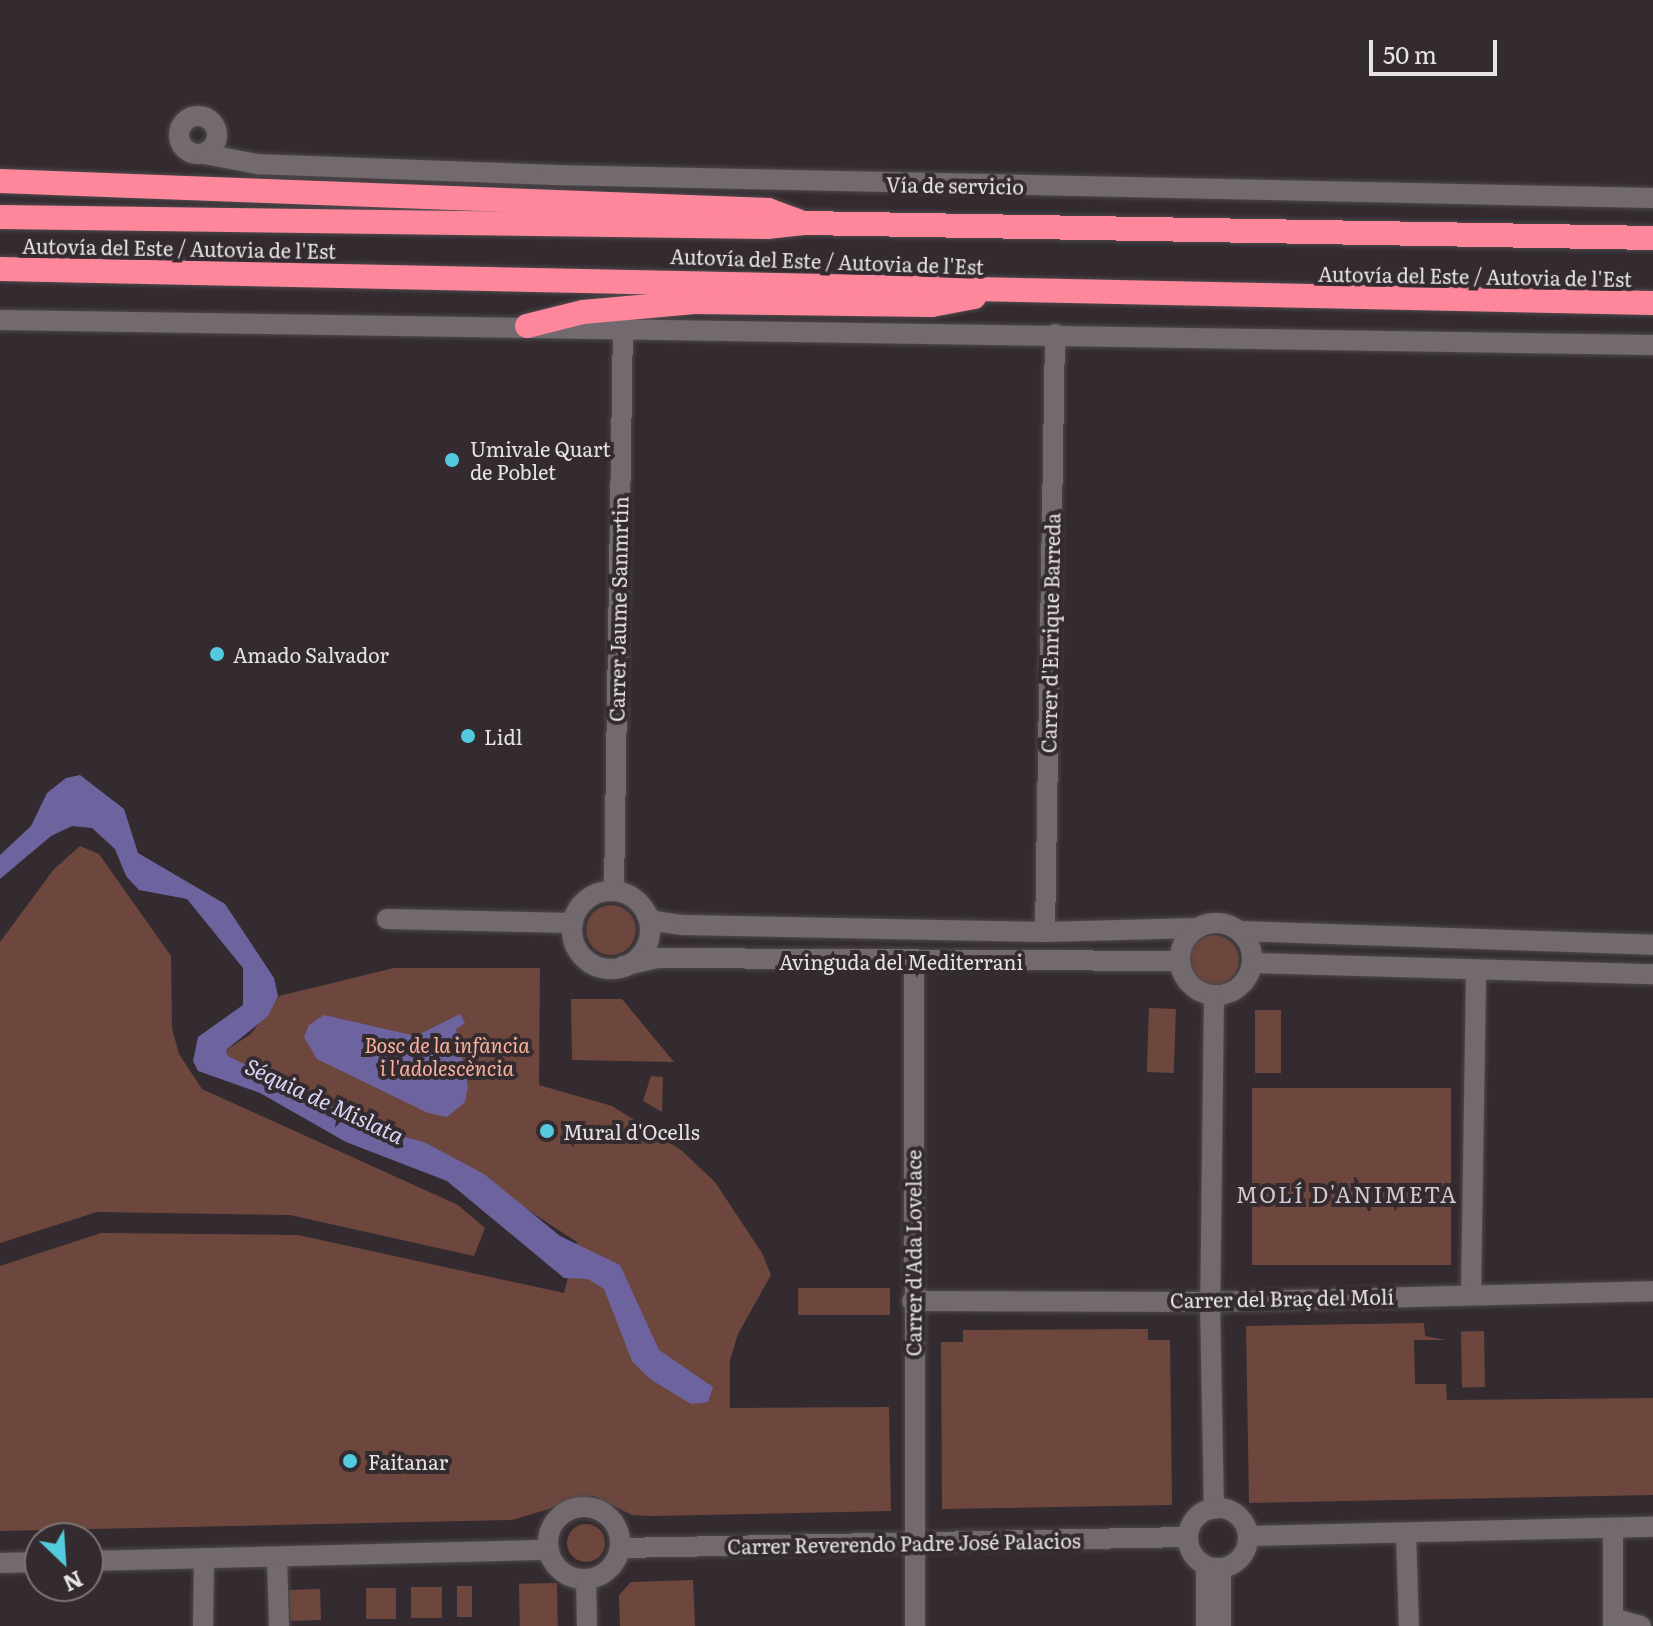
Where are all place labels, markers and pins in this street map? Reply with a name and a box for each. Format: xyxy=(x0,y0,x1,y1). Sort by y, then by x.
place label: Umivale Quart de Poblet xyxy=(470,436,610,483)
marker: Umivale Quart de Poblet xyxy=(441,449,463,471)
place label: Amado Salvador xyxy=(233,642,389,666)
marker: Amado Salvador xyxy=(208,645,226,663)
place label: Lidl xyxy=(484,724,522,748)
marker: Lidl xyxy=(459,727,477,745)
place label: Mural d'Ocells xyxy=(563,1119,700,1143)
marker: Mural d'Ocells xyxy=(538,1122,556,1140)
place label: Faitanar xyxy=(368,1449,448,1473)
marker: Faitanar xyxy=(339,1450,361,1472)

